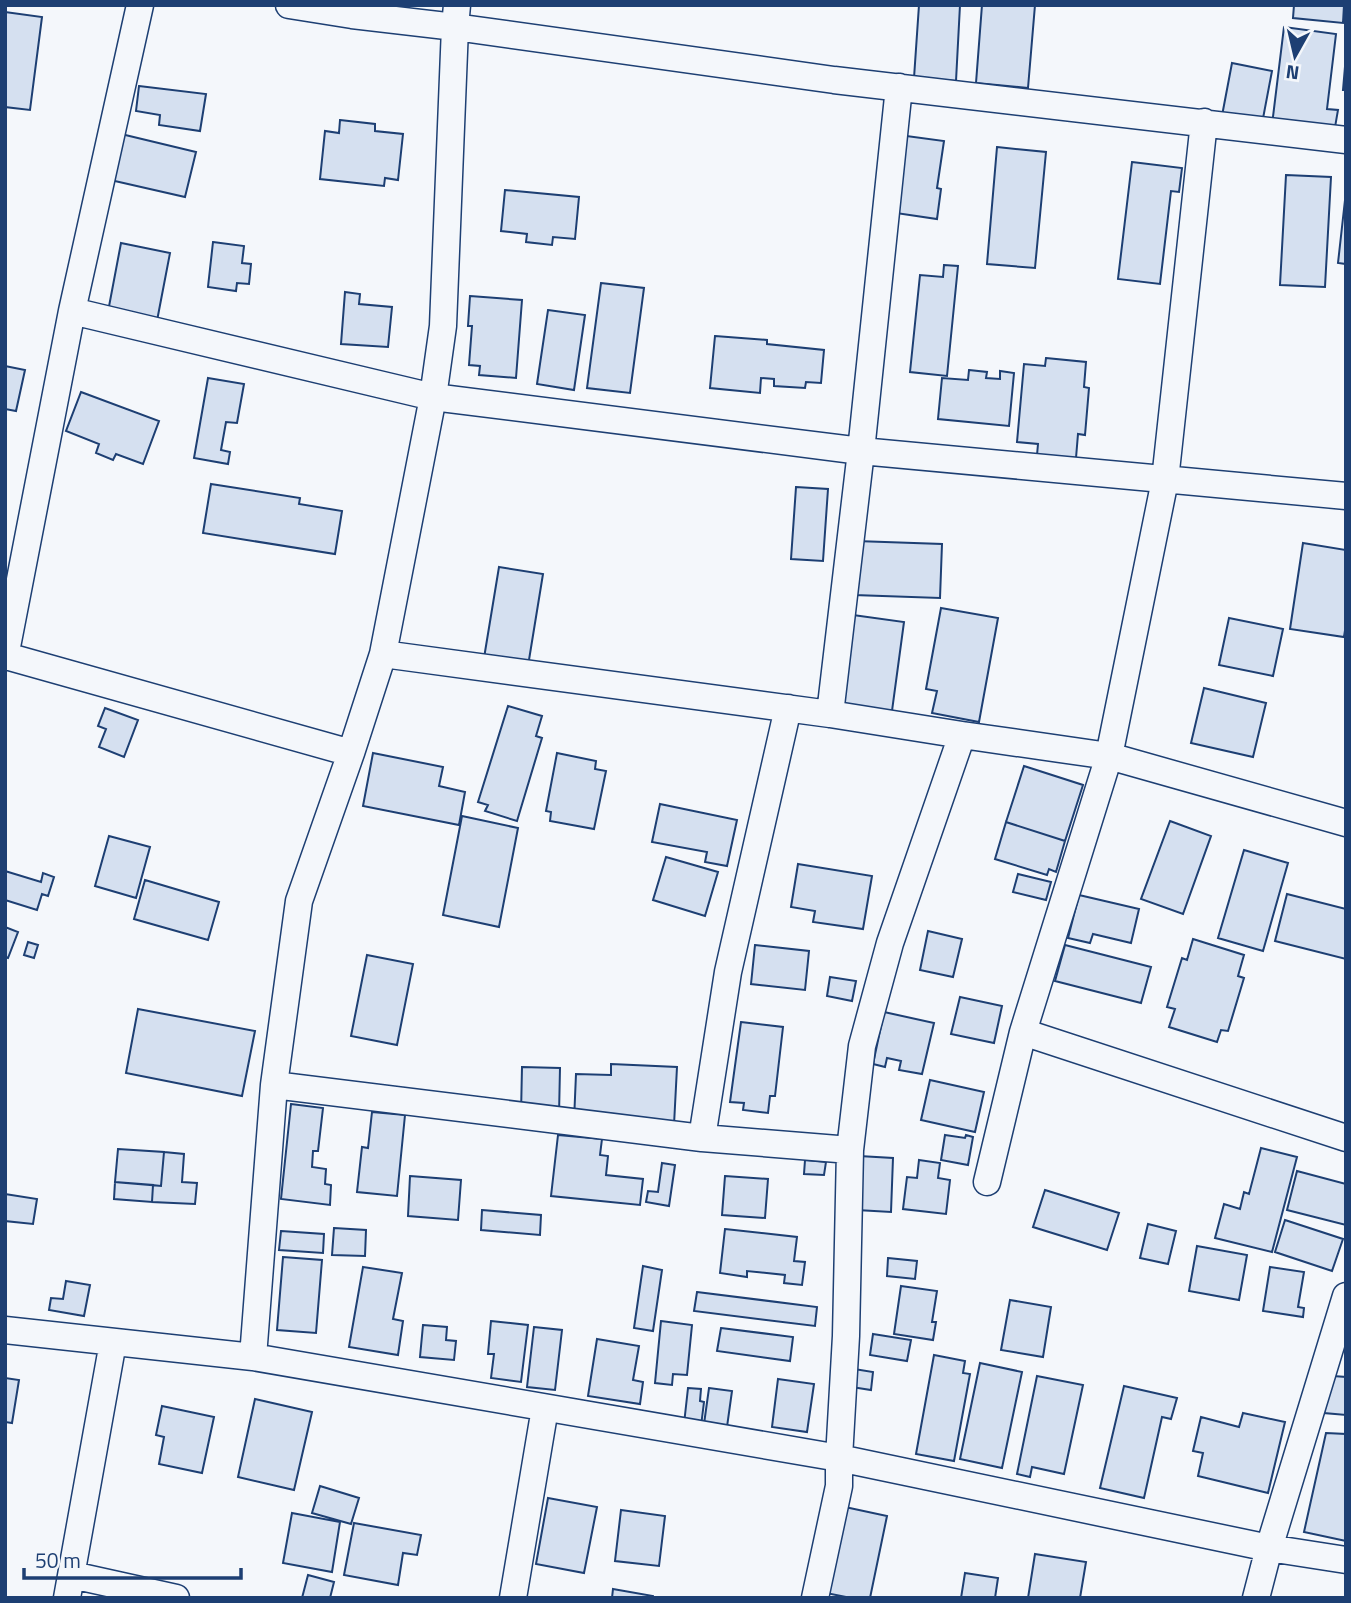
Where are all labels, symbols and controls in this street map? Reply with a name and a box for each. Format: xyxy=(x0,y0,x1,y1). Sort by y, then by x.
north arrow xyxy=(1260,21,1330,91)
text: N xyxy=(1284,58,1301,89)
scale bar xyxy=(24,1536,242,1580)
text: 50 m xyxy=(35,1544,81,1576)

